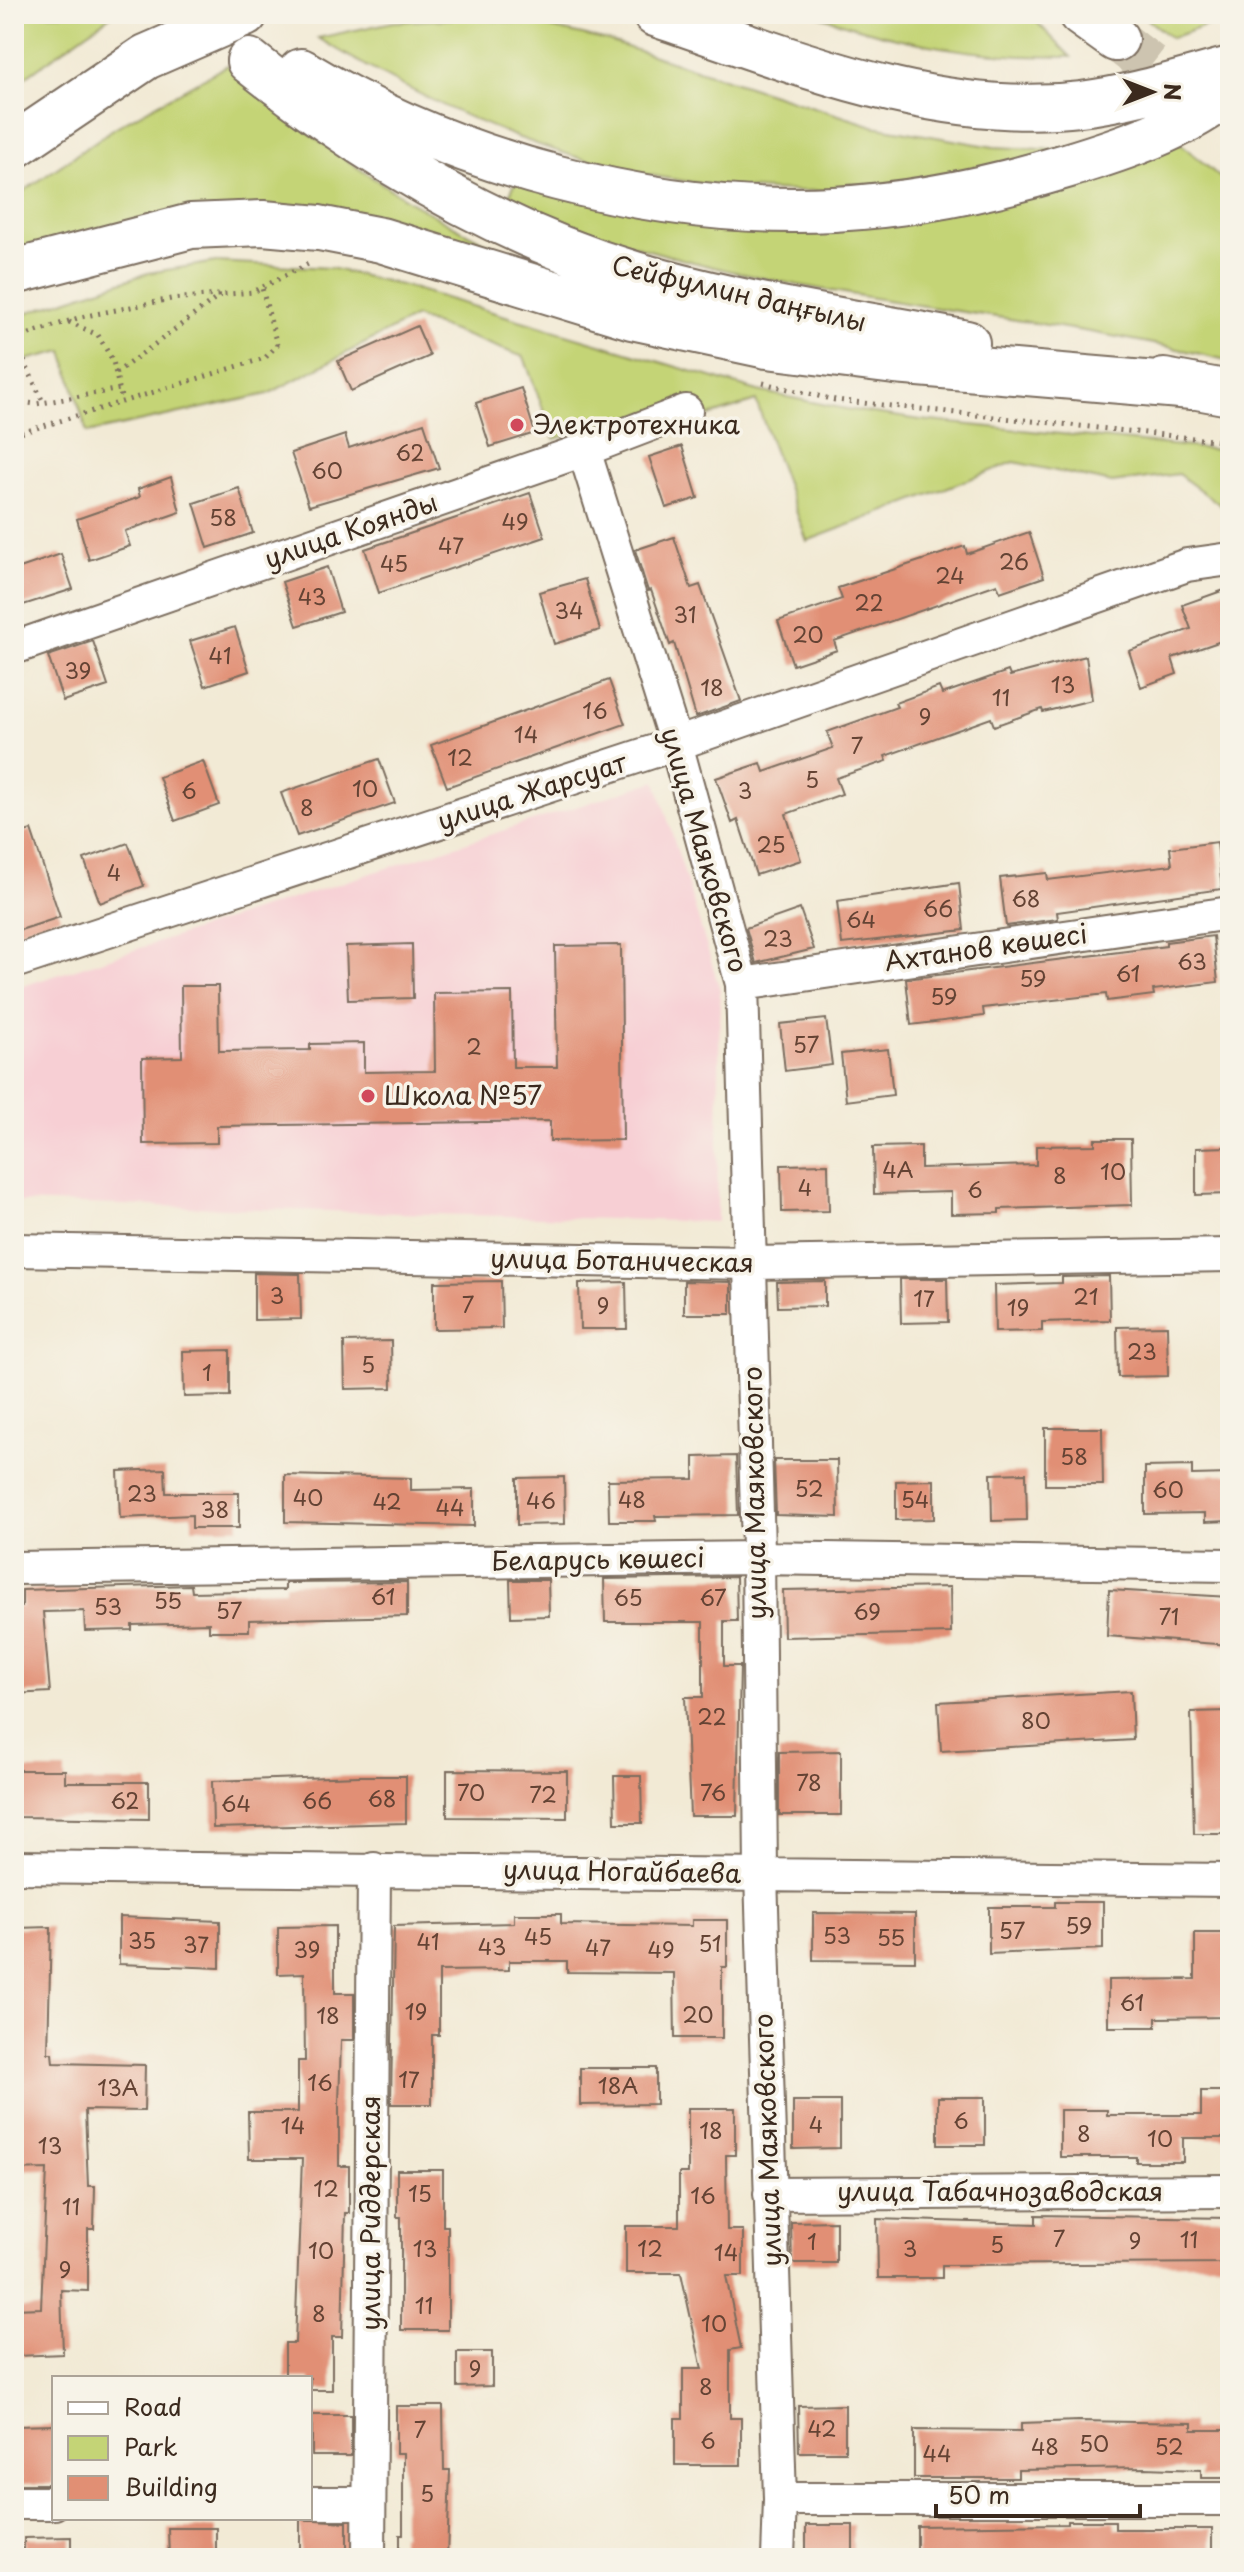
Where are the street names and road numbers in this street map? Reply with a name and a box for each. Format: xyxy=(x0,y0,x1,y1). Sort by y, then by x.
street label: Сейфуллин даңғылы xyxy=(608,244,870,341)
street label: улица Коянды xyxy=(259,482,442,577)
street label: улица Маяковского xyxy=(652,722,759,977)
street label: улица Жарсуат xyxy=(432,741,632,840)
street label: Ахтанов көшесі xyxy=(882,913,1090,980)
street label: улица Ботаническая xyxy=(490,1238,754,1281)
street label: улица Маяковского xyxy=(732,1366,775,1620)
street label: Беларусь көшесі xyxy=(491,1537,705,1580)
street label: улица Ногайбаева xyxy=(503,1849,742,1892)
street label: улица Маяковского xyxy=(743,2013,790,2267)
street label: улица Риддерская xyxy=(350,2095,389,2331)
street label: улица Табачнозаводская xyxy=(837,2171,1163,2210)

